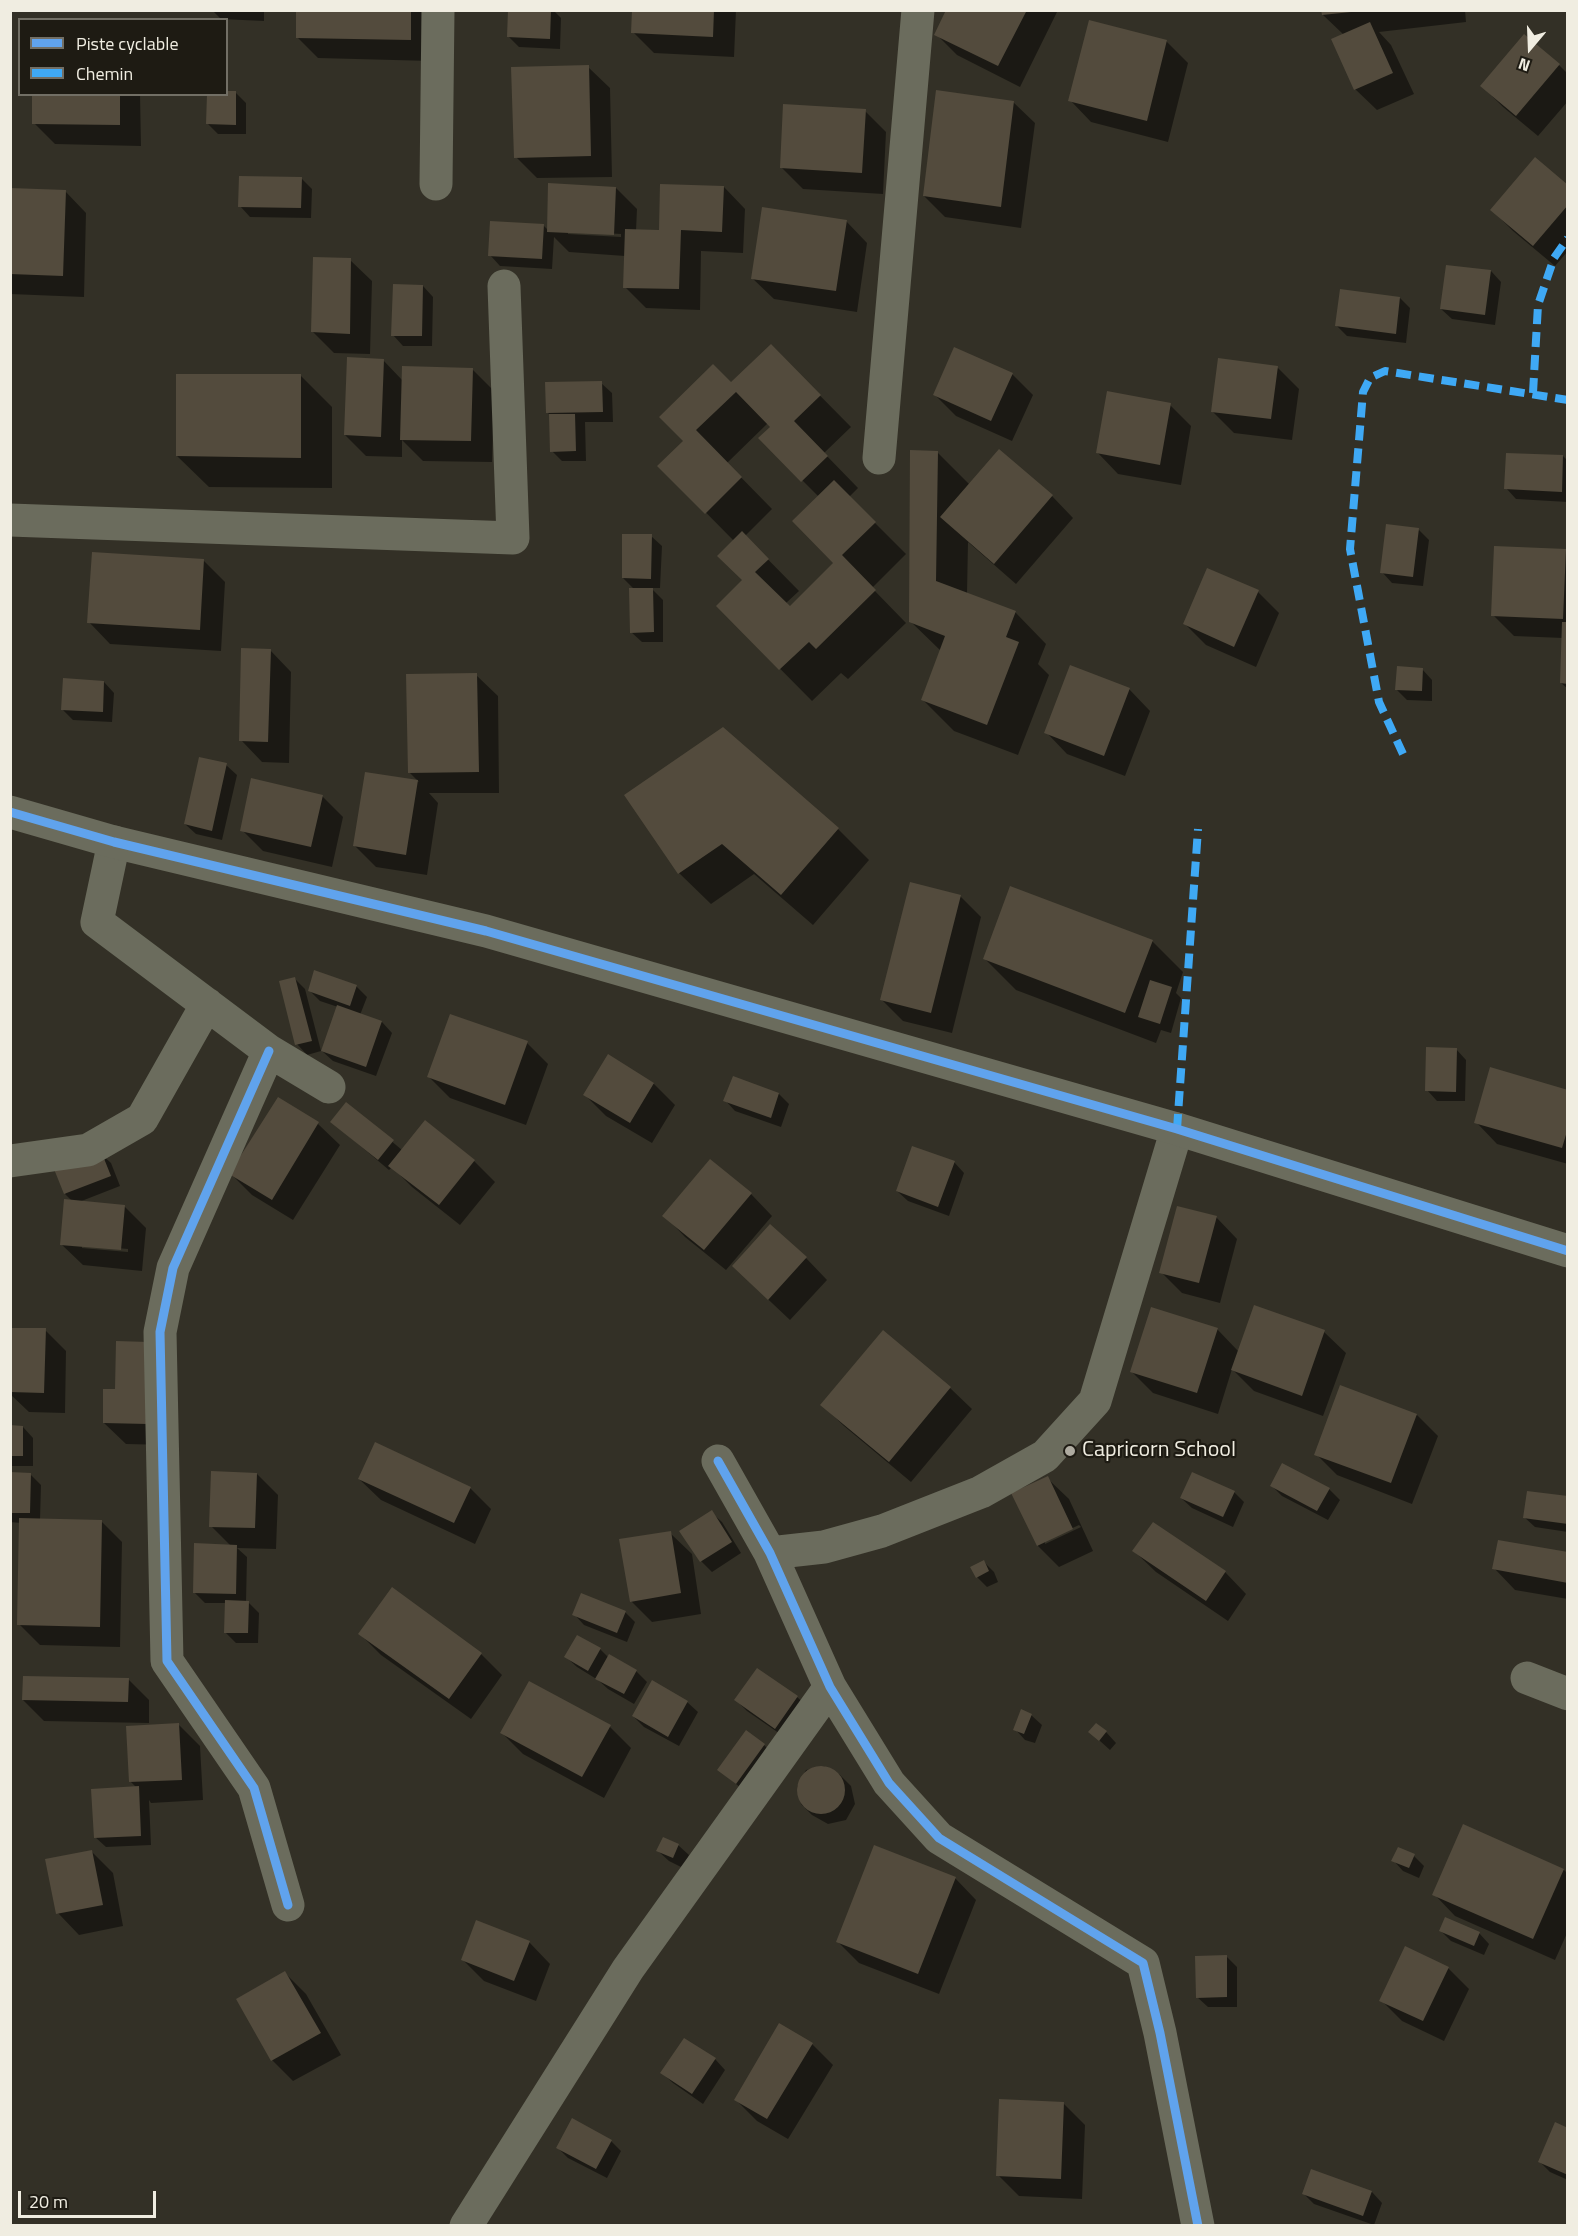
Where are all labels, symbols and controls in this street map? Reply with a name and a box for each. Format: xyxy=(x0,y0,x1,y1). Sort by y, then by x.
legend xyxy=(18,18,228,96)
north arrow xyxy=(1500,18,1560,78)
text: Piste cyclable xyxy=(76,30,178,57)
text: N xyxy=(1515,52,1533,78)
text: Chemin xyxy=(76,60,133,87)
place label: Capricorn School xyxy=(1082,1438,1236,1464)
marker: Capricorn School xyxy=(1063,1444,1077,1458)
scale bar xyxy=(21,2179,159,2217)
text: 20 m xyxy=(29,2188,68,2215)

